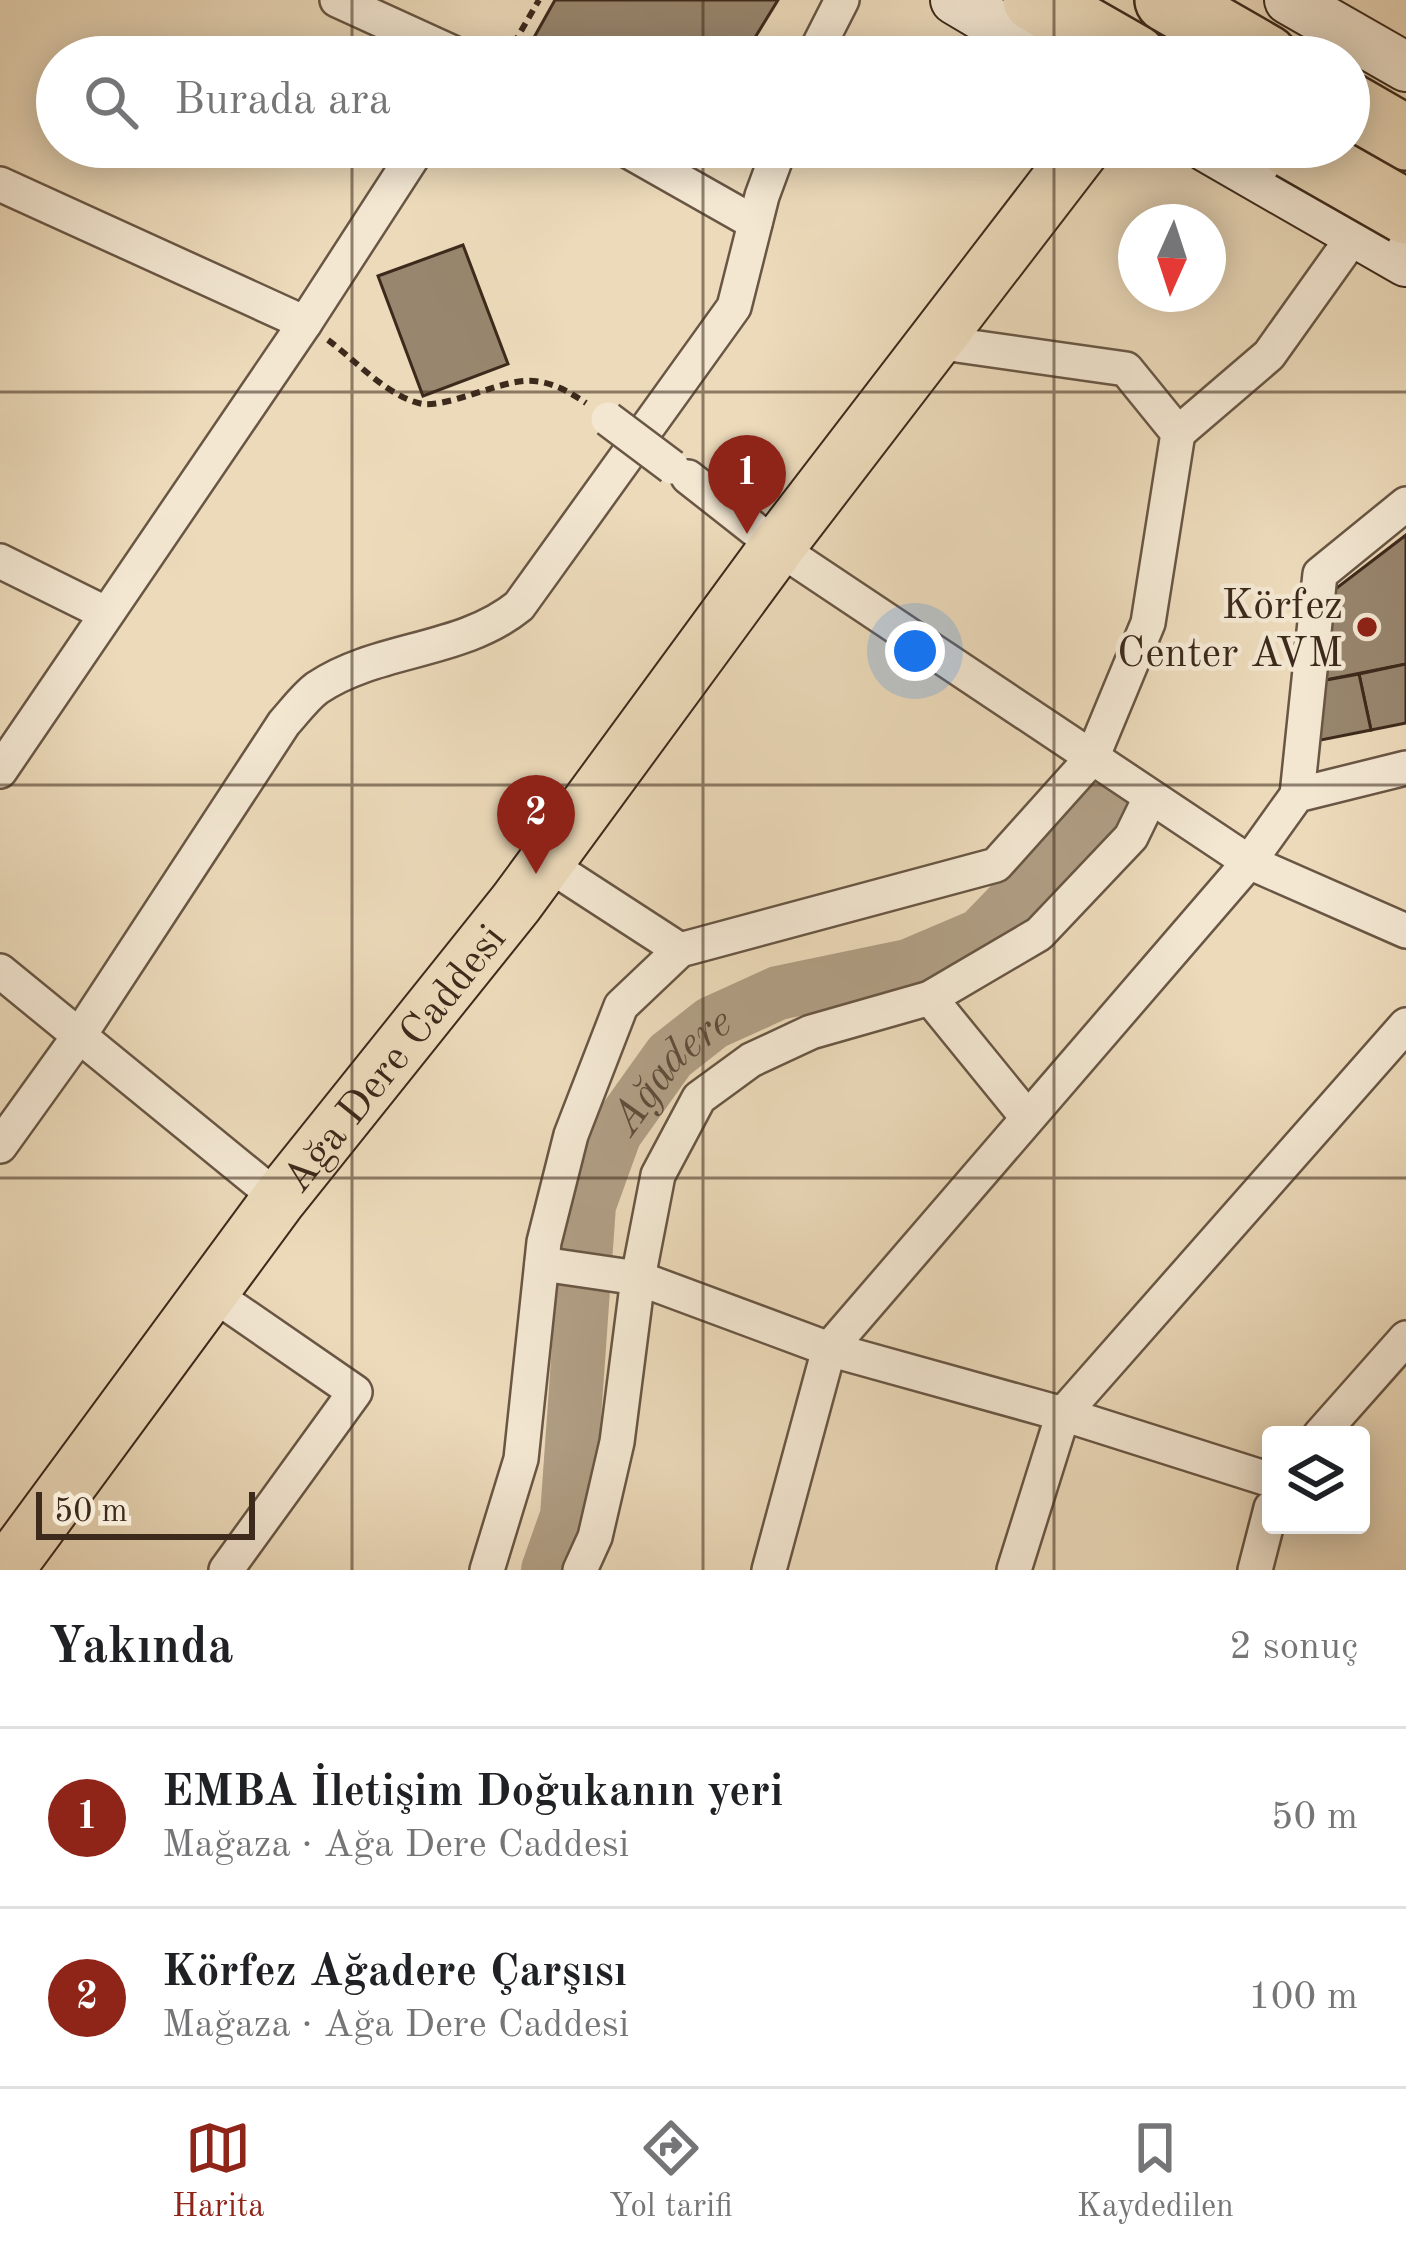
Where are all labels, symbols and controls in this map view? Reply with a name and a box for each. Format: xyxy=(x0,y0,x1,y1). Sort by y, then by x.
search box xyxy=(36,36,1370,168)
icon: search xyxy=(78,69,144,135)
text: Burada ara xyxy=(174,79,391,124)
north arrow xyxy=(1118,204,1226,312)
pin: 1 xyxy=(708,435,786,534)
place label: Körfez Center AVM xyxy=(1117,586,1343,676)
marker: Körfez Center AVM xyxy=(1354,614,1380,640)
your location xyxy=(885,621,945,681)
pin: 2 xyxy=(497,775,575,874)
street label: Ağa Dere Caddesi xyxy=(276,918,515,1202)
water label: Ağadere xyxy=(603,1000,738,1145)
map controls xyxy=(1262,1426,1370,1534)
button: layers xyxy=(1262,1426,1370,1534)
scale bar xyxy=(36,1486,255,1539)
text: 50 m xyxy=(54,1496,128,1529)
text: Yakında xyxy=(48,1623,234,1674)
text: 2 sonuç xyxy=(1229,1628,1358,1667)
text: EMBA İletişim Doğukanın yeri xyxy=(162,1771,783,1816)
text: 1 xyxy=(76,1798,98,1837)
text: 50 m xyxy=(1271,1798,1358,1837)
text: Mağaza · Ağa Dere Caddesi xyxy=(162,1826,629,1865)
text: Körfez Ağadere Çarşısı xyxy=(162,1951,627,1996)
text: 2 xyxy=(76,1978,98,2017)
text: 100 m xyxy=(1248,1978,1358,2017)
text: Mağaza · Ağa Dere Caddesi xyxy=(162,2006,629,2045)
tab: Harita xyxy=(172,2115,265,2228)
tab: Yol tarifi xyxy=(609,2115,733,2228)
tab: Kaydedilen xyxy=(1077,2115,1234,2228)

